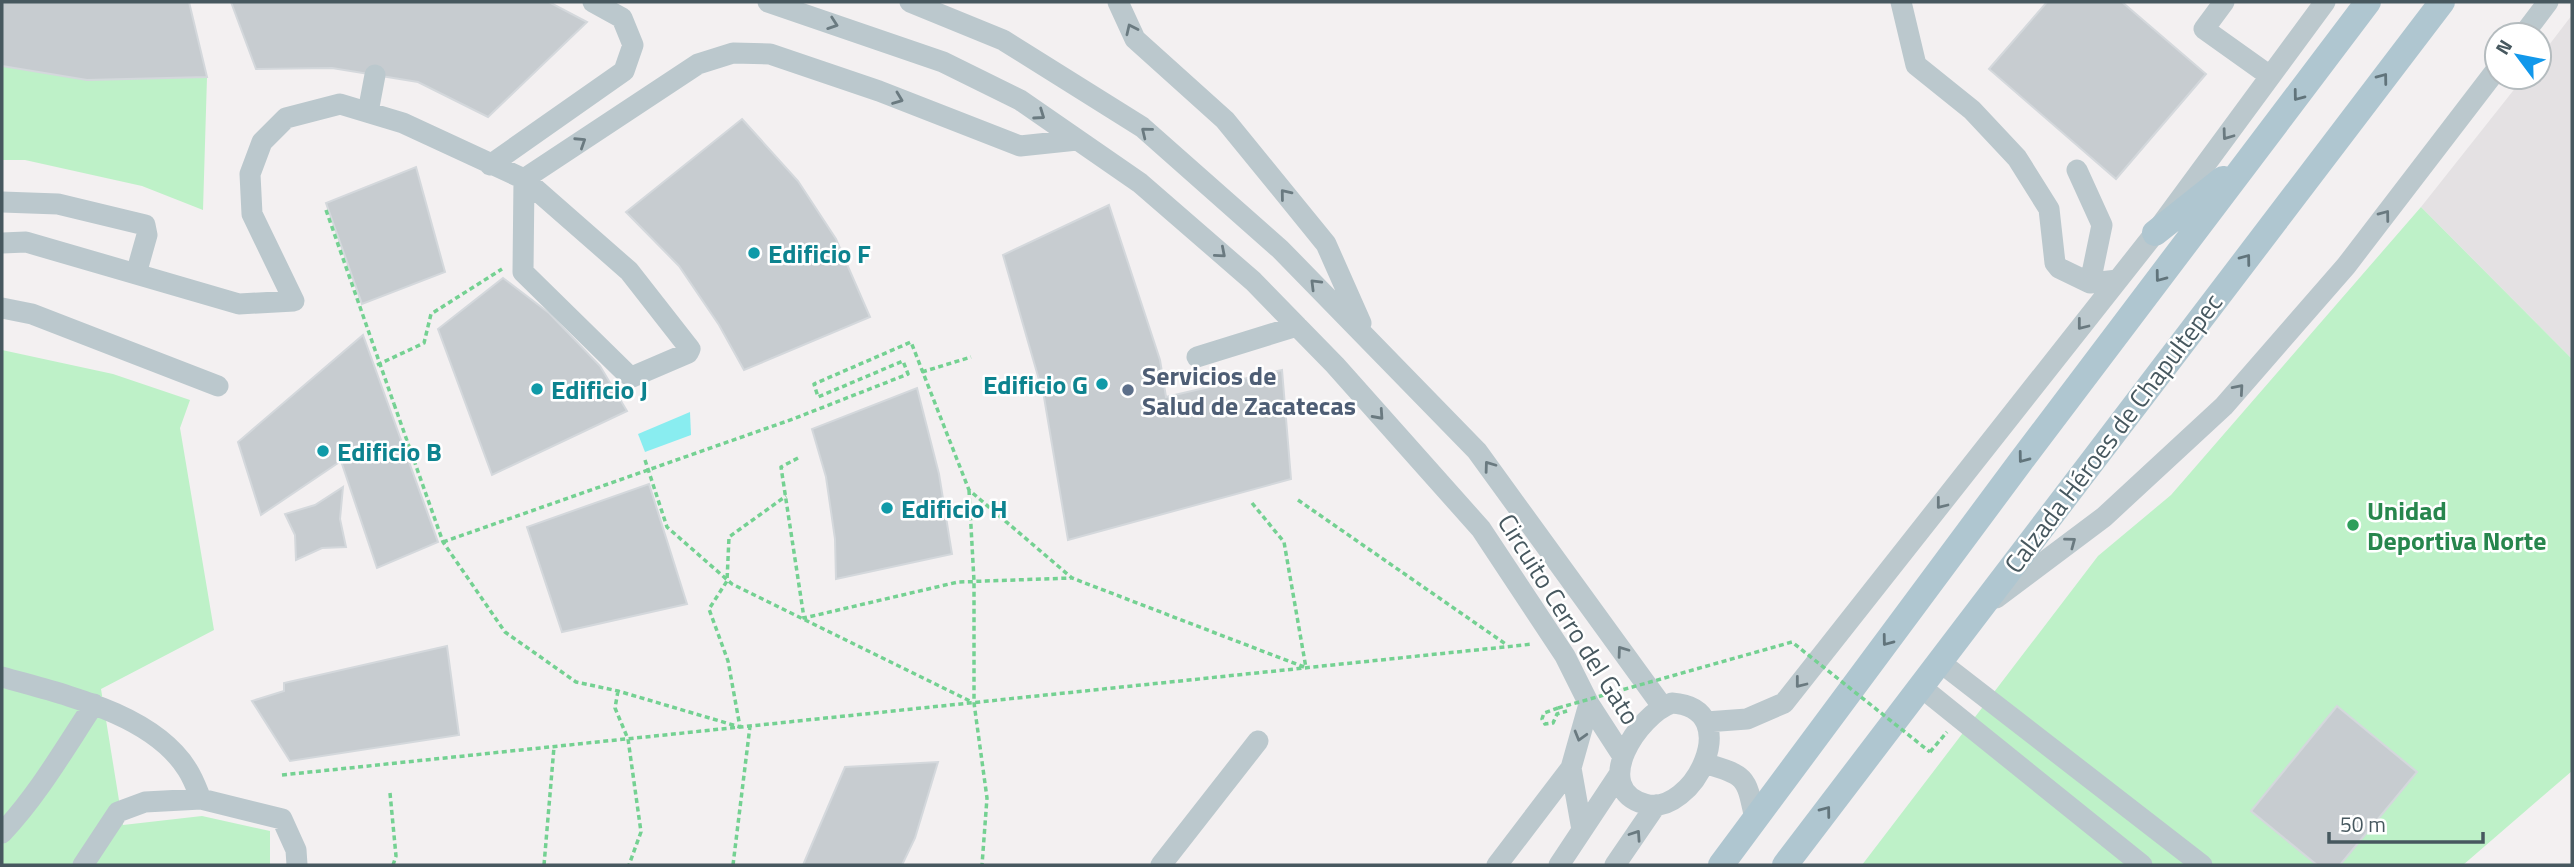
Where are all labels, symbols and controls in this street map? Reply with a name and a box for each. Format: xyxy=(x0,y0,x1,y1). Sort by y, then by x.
one-way arrow xyxy=(826,16,838,30)
north arrow xyxy=(2483,21,2553,91)
one-way arrow xyxy=(1125,24,1139,36)
text: N xyxy=(2487,33,2519,60)
one-way arrow xyxy=(2375,74,2388,86)
one-way arrow xyxy=(2293,88,2306,100)
one-way arrow xyxy=(892,91,904,105)
one-way arrow xyxy=(1032,107,1045,119)
one-way arrow xyxy=(1142,127,1154,140)
one-way arrow xyxy=(2222,128,2235,140)
one-way arrow xyxy=(573,137,586,150)
one-way arrow xyxy=(1281,190,1294,202)
one-way arrow xyxy=(2377,210,2390,222)
place label: Edificio F xyxy=(768,234,871,273)
marker: Edificio F xyxy=(746,245,762,261)
one-way arrow xyxy=(1212,245,1225,257)
one-way arrow xyxy=(2237,255,2250,267)
one-way arrow xyxy=(2156,269,2169,282)
one-way arrow xyxy=(1311,280,1323,292)
street label: Calzada Héroes de Chapultepec xyxy=(1994,285,2232,581)
one-way arrow xyxy=(2078,317,2090,330)
place label: Servicios de Salud de Zacatecas xyxy=(1142,356,1356,425)
place label: Edificio G xyxy=(983,365,1088,404)
place label: Edificio J xyxy=(551,370,648,409)
marker: Edificio G xyxy=(1094,376,1110,392)
marker: Edificio J xyxy=(529,381,545,397)
marker: Servicios de Salud de Zacatecas xyxy=(1120,382,1136,398)
one-way arrow xyxy=(2231,384,2243,397)
one-way arrow xyxy=(1371,407,1384,420)
place label: Edificio B xyxy=(337,432,442,471)
marker: Edificio B xyxy=(315,443,331,459)
one-way arrow xyxy=(2018,450,2031,463)
one-way arrow xyxy=(1484,462,1497,474)
place label: Edificio H xyxy=(901,489,1008,528)
place label: Unidad Deportiva Norte xyxy=(2367,491,2547,560)
one-way arrow xyxy=(1937,495,1949,508)
marker: Edificio H xyxy=(879,500,895,516)
street label: Circuito Cerro del Gato xyxy=(1488,506,1650,732)
marker: Unidad Deportiva Norte xyxy=(2345,517,2361,533)
one-way arrow xyxy=(2063,537,2076,550)
one-way arrow xyxy=(1883,633,1896,646)
one-way arrow xyxy=(1618,646,1630,659)
one-way arrow xyxy=(1796,675,1809,687)
one-way arrow xyxy=(1573,730,1588,742)
scale bar xyxy=(2329,800,2483,844)
one-way arrow xyxy=(1818,806,1831,819)
text: 50 m xyxy=(2340,808,2386,840)
one-way arrow xyxy=(1628,830,1640,843)

